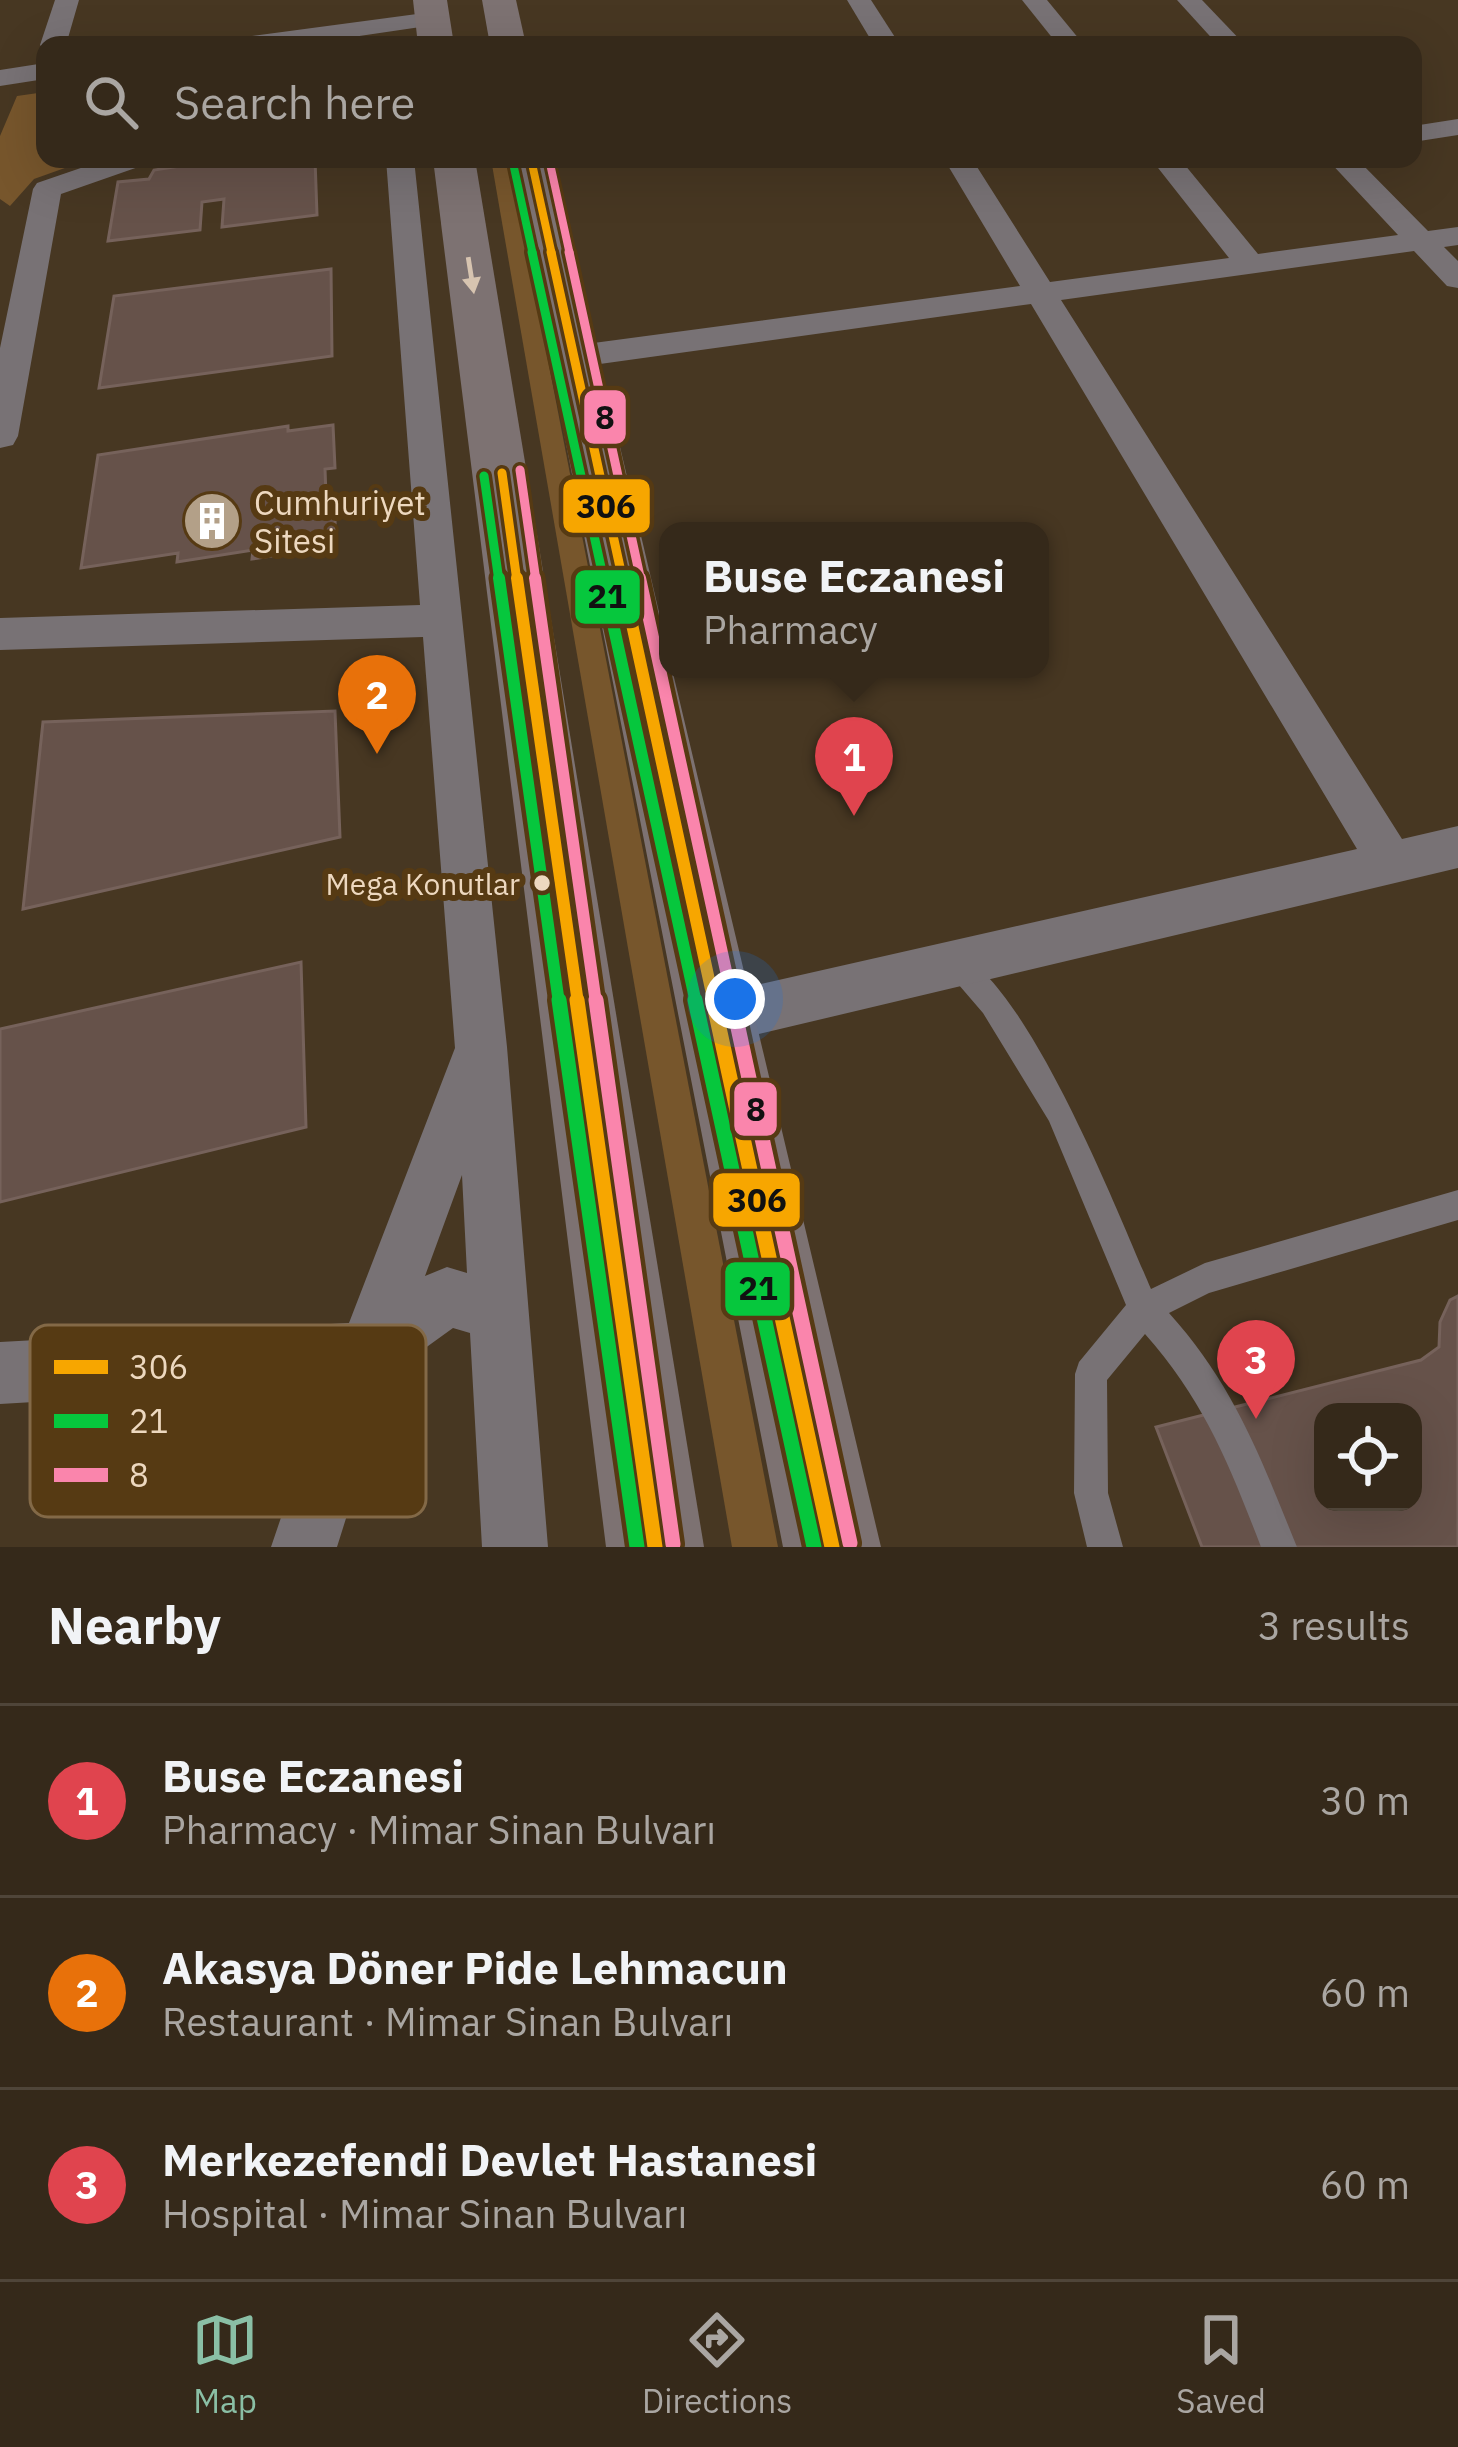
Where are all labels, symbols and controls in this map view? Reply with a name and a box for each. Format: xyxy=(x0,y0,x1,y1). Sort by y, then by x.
search box xyxy=(36,36,1422,168)
icon: search xyxy=(78,69,144,135)
text: Search here xyxy=(174,73,415,131)
one-way arrow xyxy=(463,256,481,294)
line badge: 8 xyxy=(582,388,628,446)
text: 8 xyxy=(595,395,615,438)
line badge: 306 xyxy=(561,477,652,535)
place label: Cumhuriyet Sitesi xyxy=(254,481,426,562)
text: 306 xyxy=(576,484,636,527)
building icon: Cumhuriyet Sitesi xyxy=(181,490,243,552)
popup xyxy=(659,522,1049,678)
text: Buse Eczanesi xyxy=(703,546,1005,604)
line badge: 21 xyxy=(573,568,642,626)
text: 21 xyxy=(587,574,627,617)
text: Pharmacy xyxy=(703,604,878,655)
pin: 2 xyxy=(338,655,416,754)
pin: 1 xyxy=(815,717,893,816)
place label: Mega Konutlar xyxy=(325,864,520,903)
marker: Mega Konutlar xyxy=(531,872,553,894)
your location xyxy=(705,969,765,1029)
line badge: 8 xyxy=(732,1080,779,1138)
text: 8 xyxy=(746,1087,766,1130)
line badge: 306 xyxy=(711,1171,802,1229)
text: 306 xyxy=(727,1178,787,1221)
line badge: 21 xyxy=(723,1260,792,1318)
text: 21 xyxy=(738,1266,778,1309)
pin: 3 xyxy=(1217,1320,1295,1419)
legend xyxy=(30,1325,426,1517)
text: 306 xyxy=(129,1345,188,1388)
text: 21 xyxy=(129,1399,169,1442)
map controls xyxy=(1314,1403,1422,1511)
button: locate xyxy=(1314,1403,1422,1511)
text: 8 xyxy=(129,1453,149,1496)
text: Nearby xyxy=(48,1592,221,1658)
text: 3 results xyxy=(1258,1600,1410,1651)
text: Buse Eczanesi xyxy=(162,1746,464,1804)
text: 1 xyxy=(75,1775,99,1826)
text: 30 m xyxy=(1320,1775,1410,1826)
text: Pharmacy · Mimar Sinan Bulvarı xyxy=(162,1804,716,1855)
text: Akasya Döner Pide Lehmacun xyxy=(162,1938,788,1996)
text: 2 xyxy=(75,1967,99,2018)
text: 60 m xyxy=(1320,1967,1410,2018)
text: Restaurant · Mimar Sinan Bulvarı xyxy=(162,1996,733,2047)
text: Merkezefendi Devlet Hastanesi xyxy=(162,2130,817,2188)
text: 3 xyxy=(75,2159,99,2210)
text: 60 m xyxy=(1320,2159,1410,2210)
text: Hospital · Mimar Sinan Bulvarı xyxy=(162,2188,687,2239)
tab: Map xyxy=(192,2307,258,2422)
tab: Directions xyxy=(642,2307,792,2422)
tab: Saved xyxy=(1176,2307,1266,2422)

